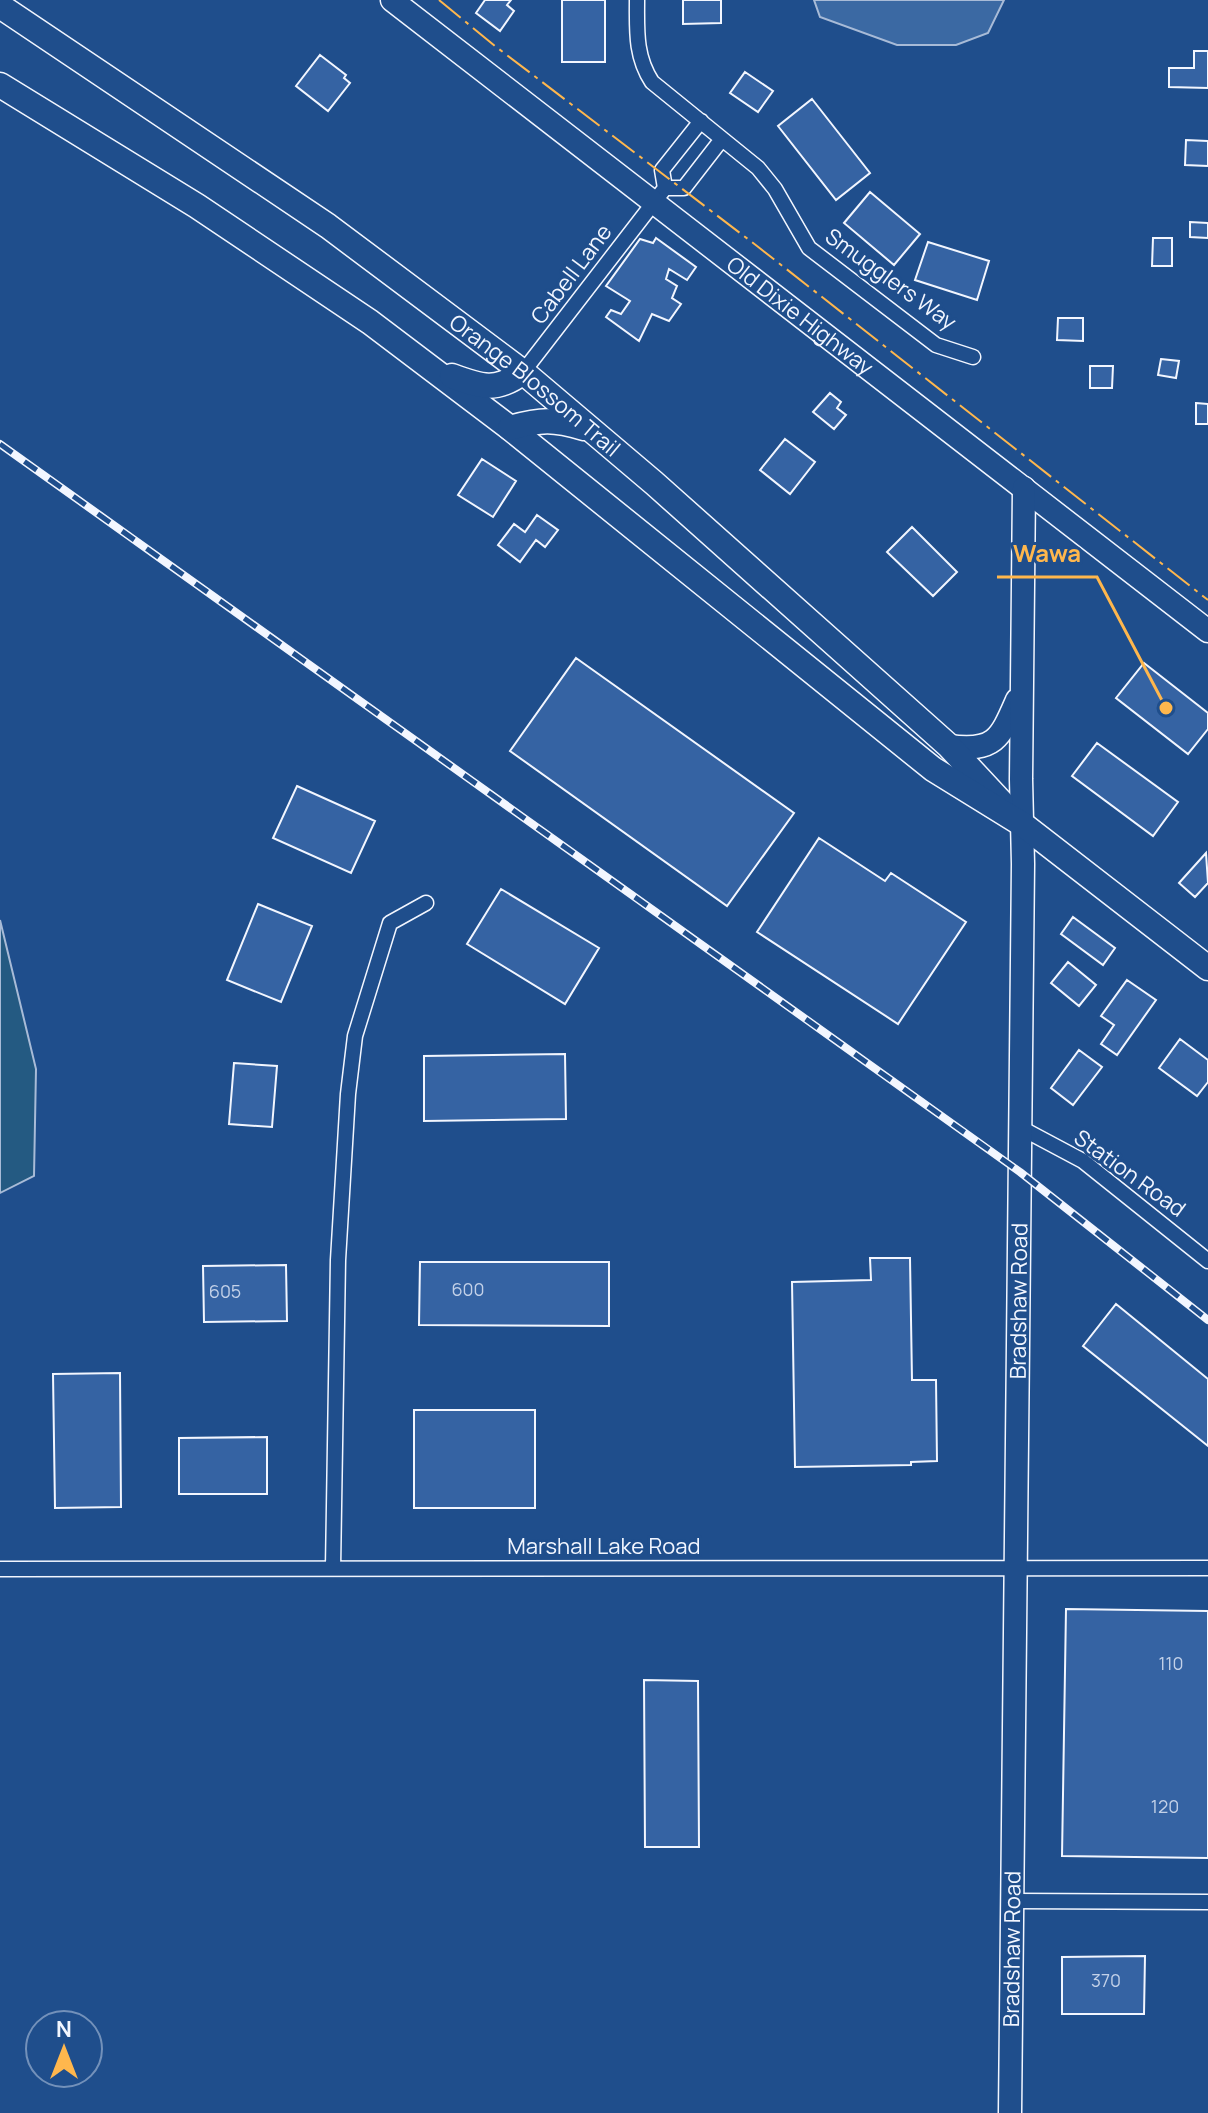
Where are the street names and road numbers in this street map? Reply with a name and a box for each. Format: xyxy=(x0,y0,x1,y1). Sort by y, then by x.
street label: Cabell Lane xyxy=(524,218,619,330)
street label: Smugglers Way xyxy=(819,221,963,337)
street label: Old Dixie Highway xyxy=(721,249,880,382)
street label: Orange Blossom Trail xyxy=(443,307,627,463)
street label: Station Road xyxy=(1068,1122,1192,1224)
street label: Bradshaw Road xyxy=(1003,1223,1034,1379)
street label: Marshall Lake Road xyxy=(507,1531,701,1561)
street label: Bradshaw Road xyxy=(996,1871,1028,2027)

